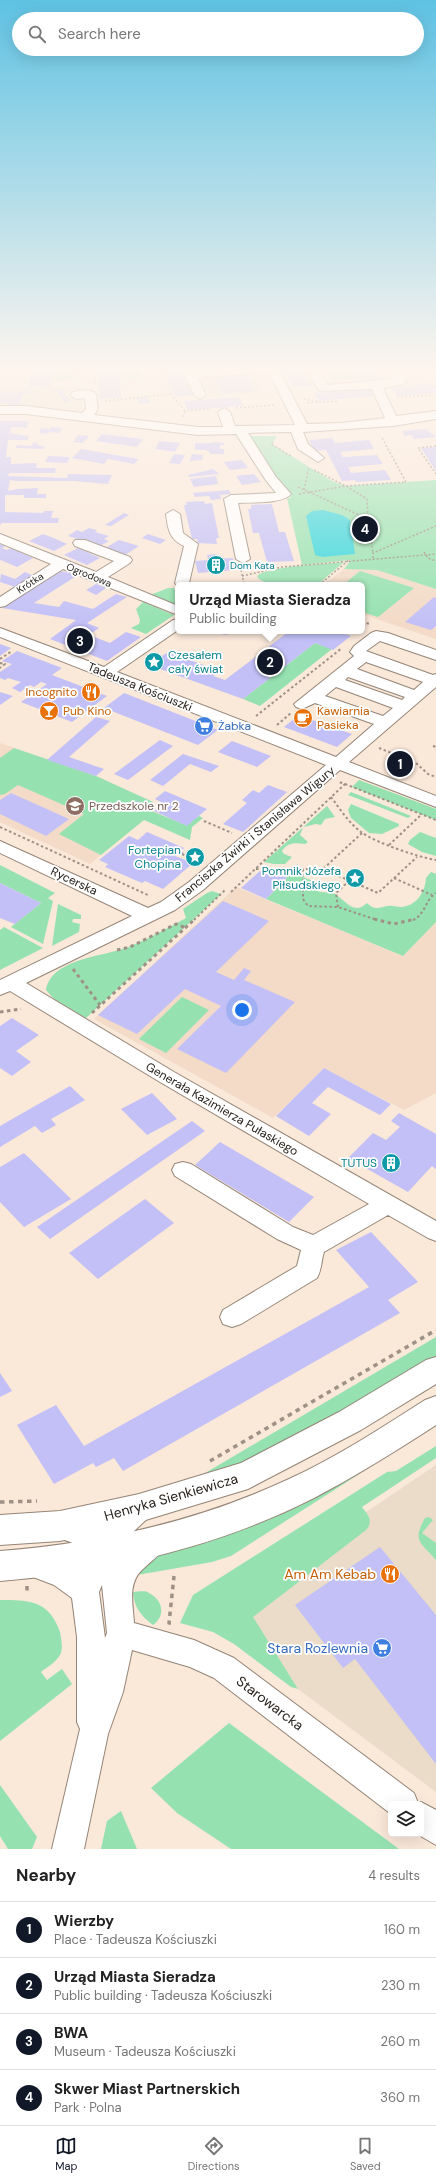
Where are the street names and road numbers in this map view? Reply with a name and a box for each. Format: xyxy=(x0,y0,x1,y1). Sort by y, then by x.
street label: Ogrodowa xyxy=(64,560,114,590)
street label: Krótka xyxy=(14,570,46,596)
street label: Tadeusza Kościuszki xyxy=(85,659,195,715)
street label: Franciszka Żwirki i Stanisława Wigury xyxy=(172,762,338,906)
street label: Rycerska xyxy=(48,863,100,899)
street label: Generała Kazimierza Pułaskiego xyxy=(143,1059,301,1159)
street label: Henryka Sienkiewicza xyxy=(102,1469,240,1525)
street label: Starowarcka xyxy=(233,1672,307,1734)

